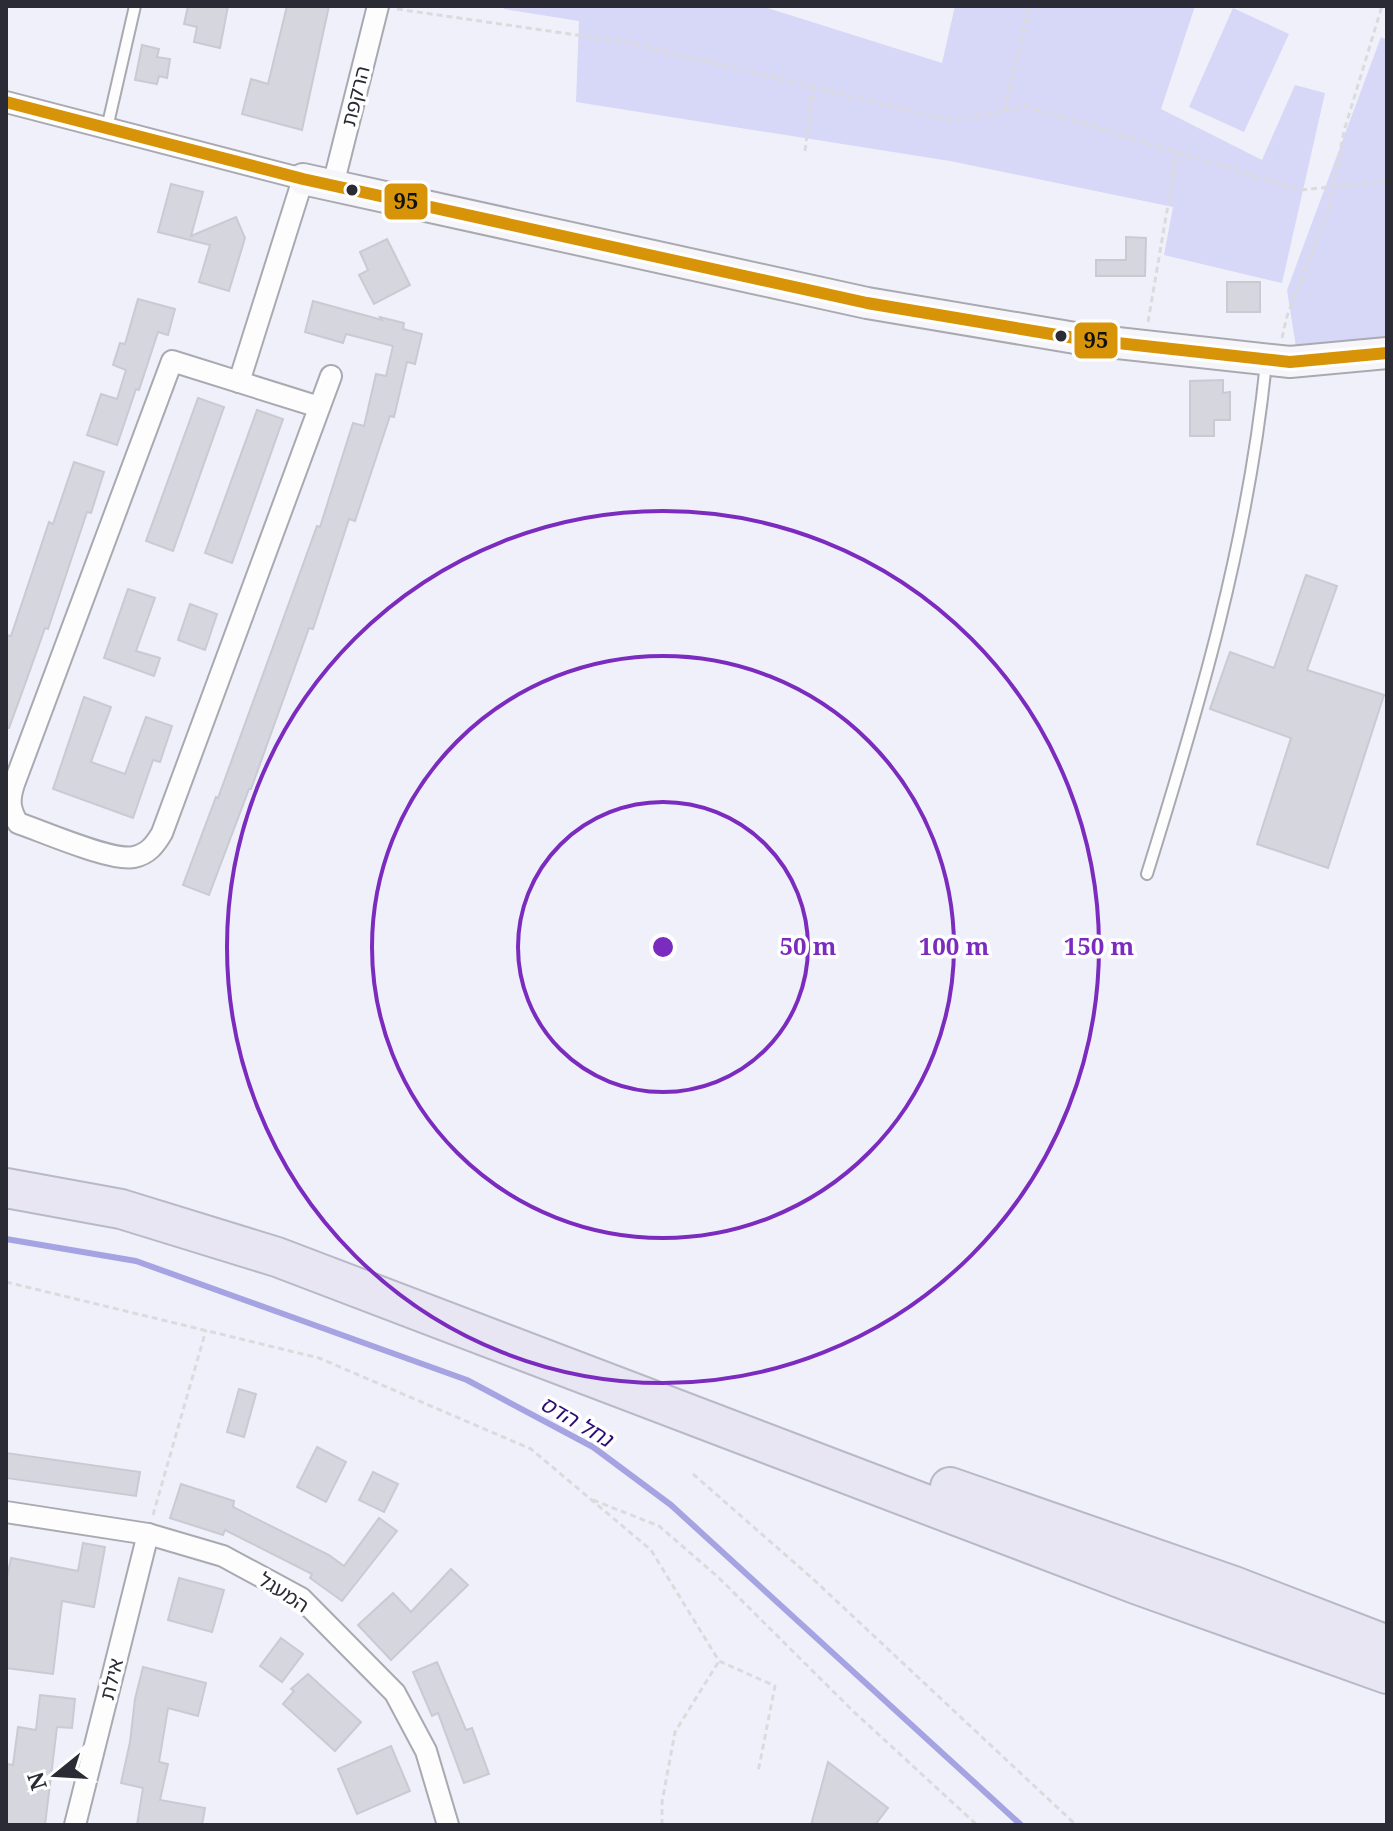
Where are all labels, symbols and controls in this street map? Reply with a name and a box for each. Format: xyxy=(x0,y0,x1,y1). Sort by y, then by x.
street label: הרקפת xyxy=(334,63,376,129)
unlabelled marker xyxy=(344,182,360,198)
line badge: 95 xyxy=(383,182,429,221)
text: 95 xyxy=(394,185,418,215)
line badge: 95 xyxy=(1073,321,1119,360)
text: 95 xyxy=(1084,324,1108,354)
unlabelled marker xyxy=(1053,328,1069,344)
text: 50 m xyxy=(779,929,837,962)
text: 100 m xyxy=(919,929,990,962)
text: 150 m xyxy=(1064,929,1135,962)
centre of rings xyxy=(649,933,677,961)
water label: נחל הדס xyxy=(535,1387,620,1454)
street label: המעגל xyxy=(253,1566,315,1618)
street label: אילת xyxy=(93,1655,129,1703)
north arrow xyxy=(16,1735,96,1815)
text: N xyxy=(19,1769,53,1794)

